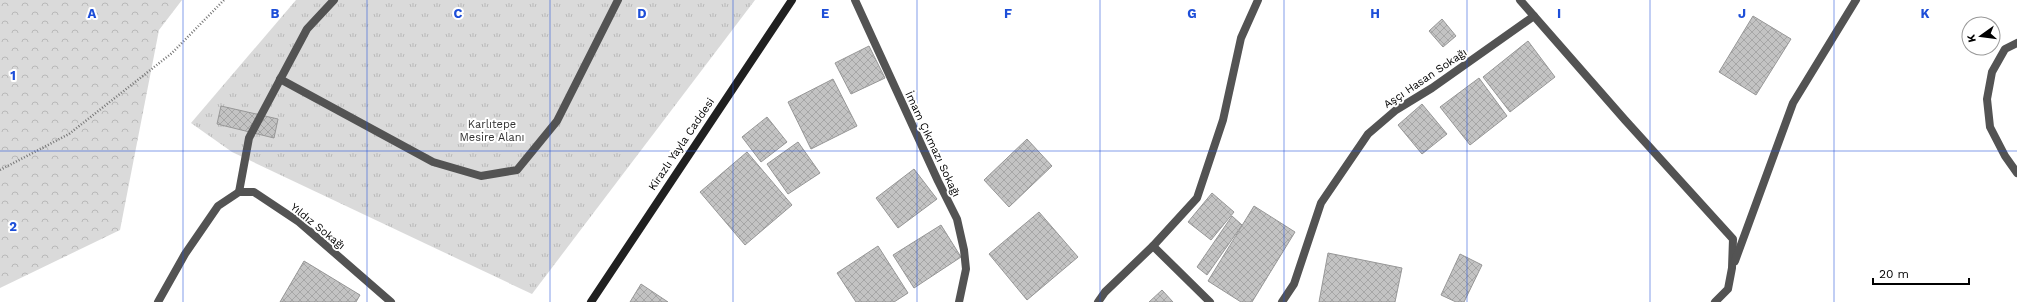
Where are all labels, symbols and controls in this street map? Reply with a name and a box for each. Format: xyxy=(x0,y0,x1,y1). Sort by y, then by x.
text: A xyxy=(88,6,97,21)
text: B xyxy=(271,6,280,21)
text: C xyxy=(454,6,463,21)
text: D xyxy=(637,6,647,21)
text: E xyxy=(821,6,829,21)
text: F xyxy=(1004,6,1012,21)
text: G xyxy=(1187,6,1197,21)
text: H xyxy=(1370,6,1380,21)
text: I xyxy=(1557,6,1561,21)
text: J xyxy=(1738,6,1746,21)
text: K xyxy=(1920,6,1930,21)
north arrow xyxy=(1961,16,2001,56)
text: K xyxy=(1964,33,1979,44)
street label: Aşçı Hasan Sokağı xyxy=(1381,46,1469,111)
text: 1 xyxy=(10,68,16,83)
street label: İmam Çıkmazı Sokağı xyxy=(902,89,964,199)
street label: Kirazlı Yayla Caddesi xyxy=(646,95,717,193)
park label: Karlıtepe Mesire Alanı xyxy=(460,118,524,144)
street label: Yıldız Sokağı xyxy=(288,201,347,252)
text: 2 xyxy=(9,219,17,234)
scale bar xyxy=(1873,260,1969,286)
text: 20 m xyxy=(1879,267,1909,281)

